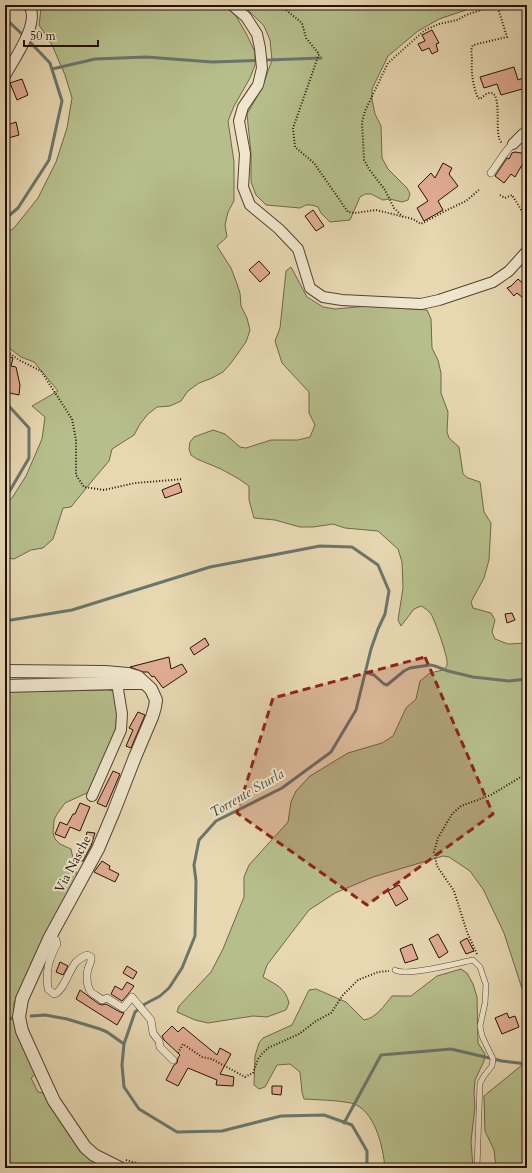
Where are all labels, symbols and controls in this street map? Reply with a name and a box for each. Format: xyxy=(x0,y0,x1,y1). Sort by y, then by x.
scale bar xyxy=(24,22,98,48)
text: 50 m xyxy=(30,28,57,44)
water label: Torrente Sturla xyxy=(207,764,287,822)
street label: Via Nasche xyxy=(50,832,96,896)

